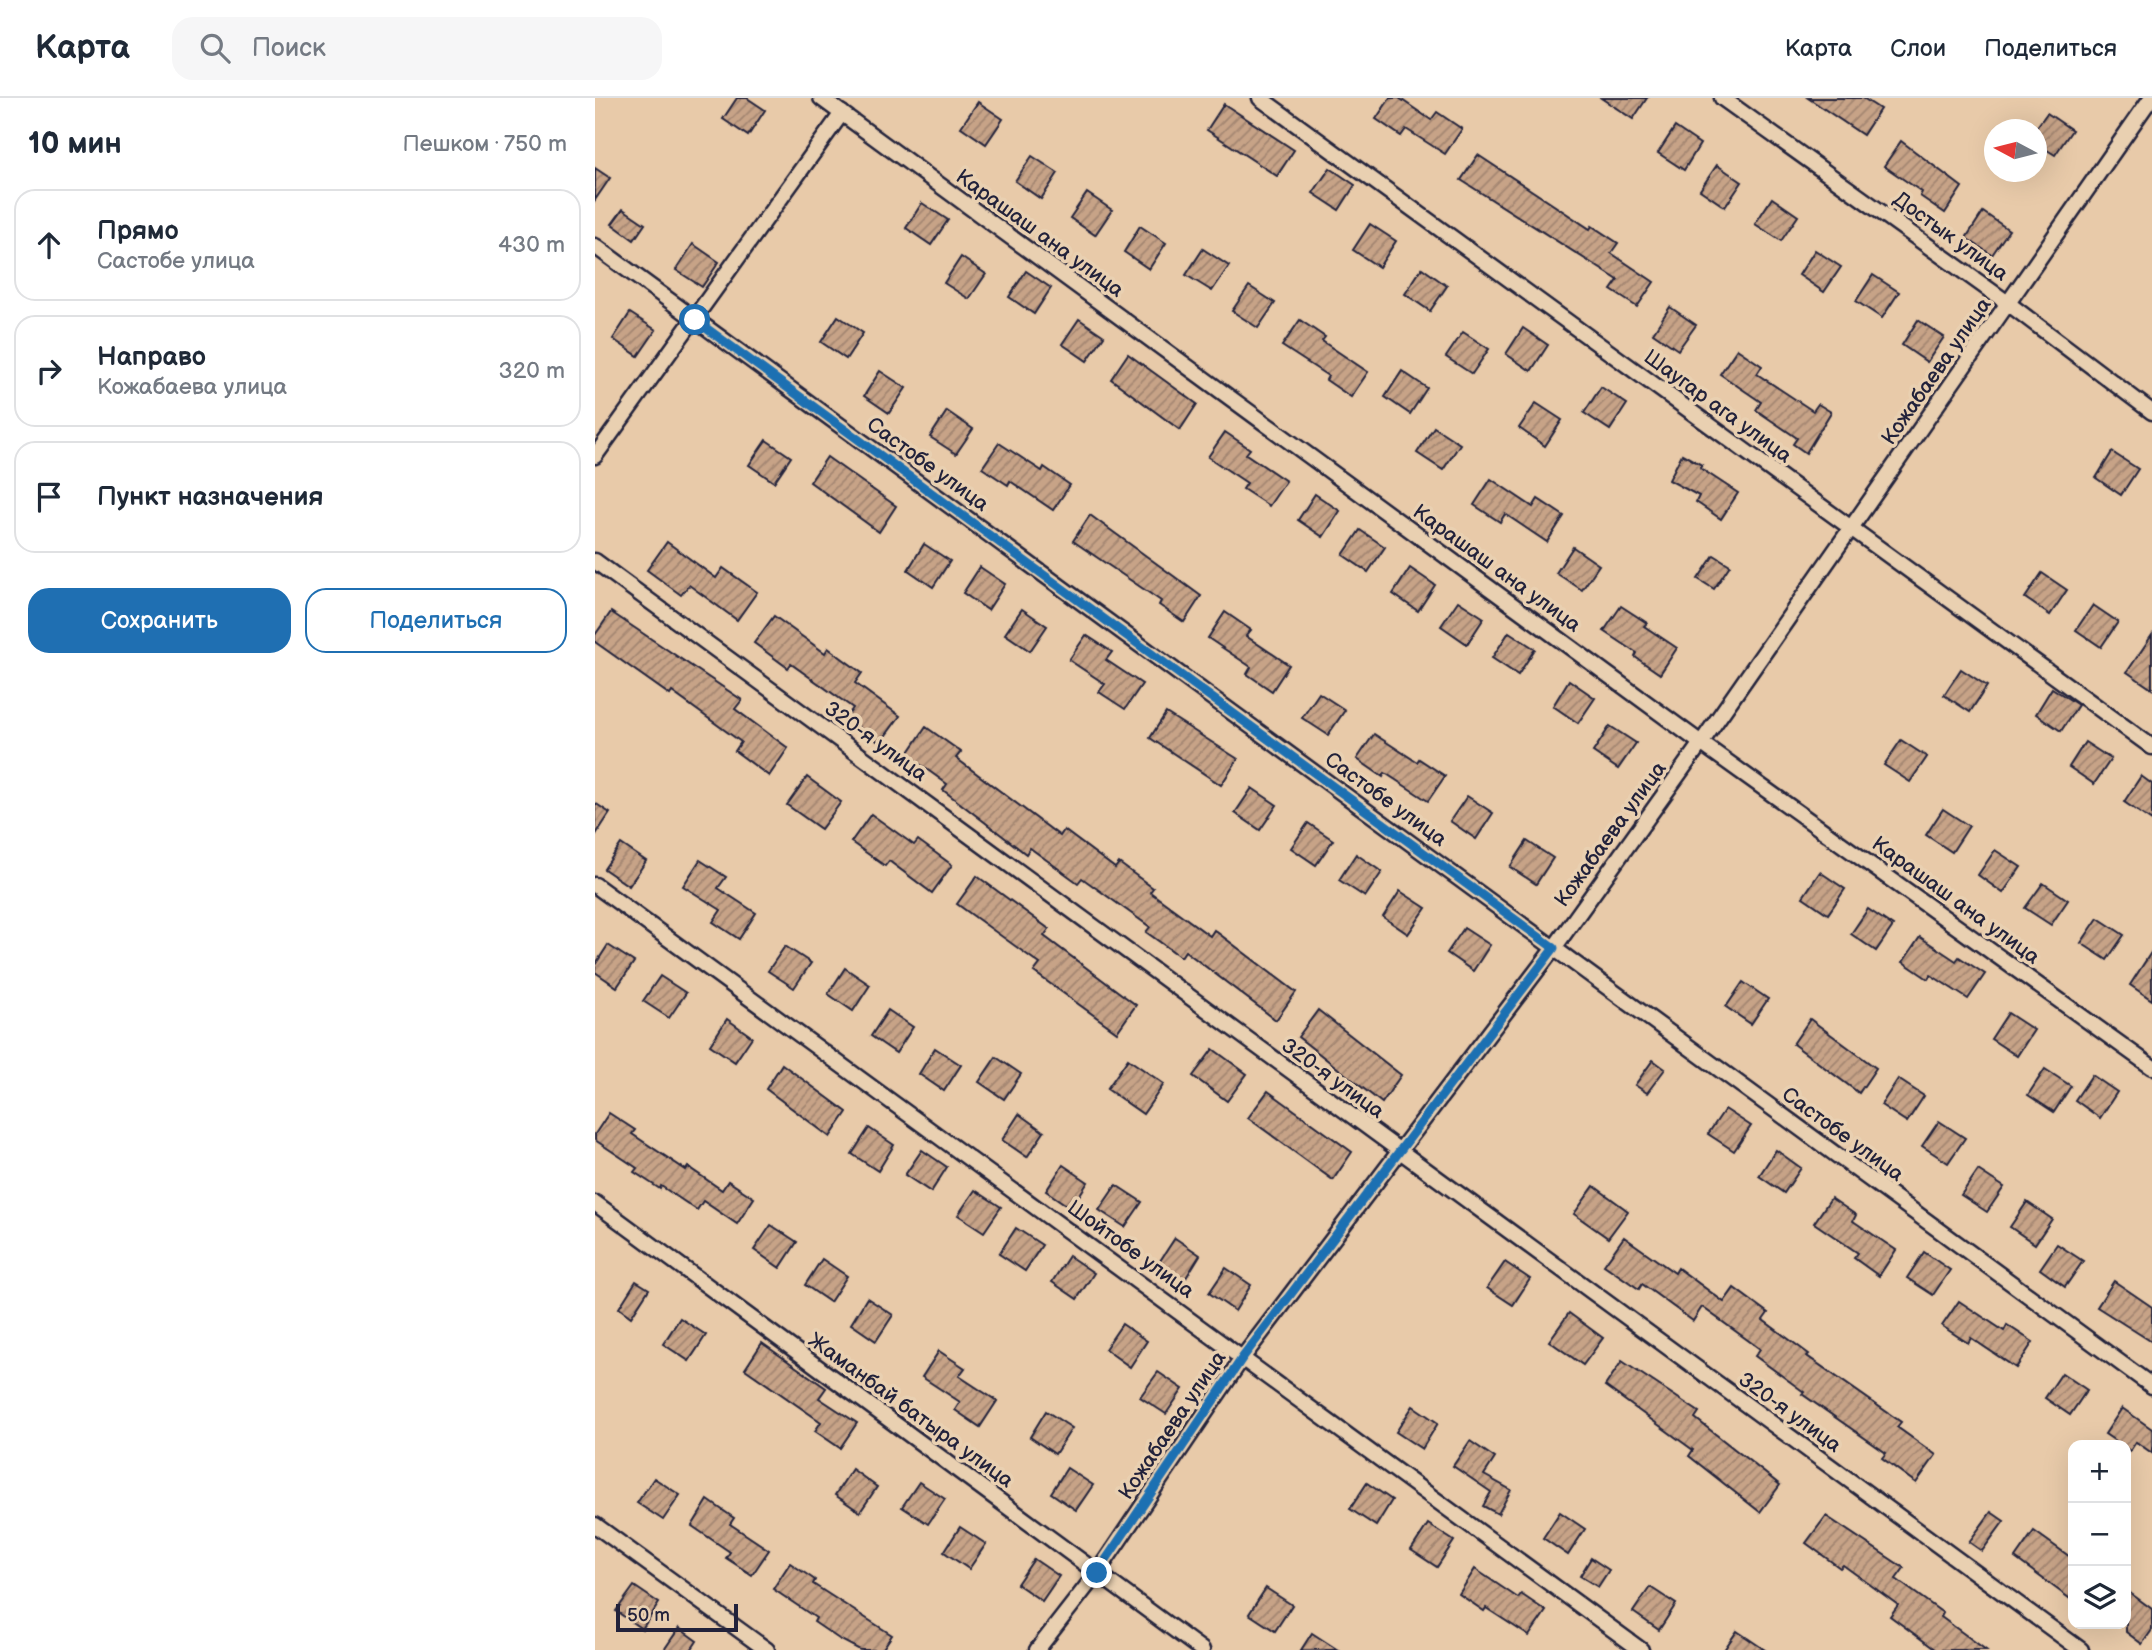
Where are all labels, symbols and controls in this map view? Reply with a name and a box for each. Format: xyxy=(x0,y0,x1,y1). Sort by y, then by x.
search box xyxy=(172,17,662,80)
text: Карта xyxy=(35,28,130,68)
icon: search xyxy=(196,29,234,67)
text: Поиск xyxy=(252,33,326,64)
text: Карта xyxy=(1785,34,1852,63)
text: Слои xyxy=(1890,34,1946,63)
text: Поделиться xyxy=(1984,34,2117,63)
north arrow xyxy=(1984,119,2047,182)
text: 10 мин xyxy=(28,126,122,162)
text: Пешком · 750 m xyxy=(403,130,567,158)
street label: Карашаш ана улица xyxy=(951,164,1129,303)
street label: Достык улица xyxy=(1888,186,2014,287)
text: Прямо xyxy=(97,216,179,247)
icon: ahead xyxy=(30,226,68,264)
text: 430 m xyxy=(498,231,565,259)
text: Састобе улица xyxy=(97,247,255,275)
street label: Кожабаева улица xyxy=(1876,293,1997,450)
route start xyxy=(679,304,710,335)
text: Направо xyxy=(97,342,206,373)
street label: Шаугар ага улица xyxy=(1639,344,1797,469)
icon: right xyxy=(30,352,68,390)
text: 320 m xyxy=(499,357,565,385)
text: Кожабаева улица xyxy=(97,373,287,401)
street label: Састобе улица xyxy=(862,412,994,517)
icon: arrive xyxy=(30,478,68,516)
text: Пункт назначения xyxy=(97,482,323,513)
street label: Карашаш ана улица xyxy=(1408,499,1586,638)
button: Сохранить xyxy=(28,588,291,653)
button: Поделиться xyxy=(305,588,567,653)
street label: 320-я улица xyxy=(820,696,932,787)
street label: Састобе улица xyxy=(1320,747,1452,852)
street label: Кожабаева улица xyxy=(1549,756,1672,912)
street label: Карашаш ана улица xyxy=(1867,831,2045,970)
street label: 320-я улица xyxy=(1277,1033,1389,1124)
street label: Састобе улица xyxy=(1777,1082,1909,1187)
street label: Шойтобе улица xyxy=(1062,1195,1199,1304)
street label: Жаманбай батыра улица xyxy=(803,1328,1019,1494)
street label: Кожабаева улица xyxy=(1114,1346,1232,1504)
street label: 320-я улица xyxy=(1734,1367,1846,1458)
map controls xyxy=(2068,1440,2131,1629)
button: + xyxy=(2068,1440,2131,1503)
button: − xyxy=(2068,1503,2131,1566)
route end xyxy=(1081,1557,1112,1588)
button: layers xyxy=(2068,1566,2131,1629)
scale bar xyxy=(616,1601,739,1633)
text: 50 m xyxy=(627,1604,670,1627)

